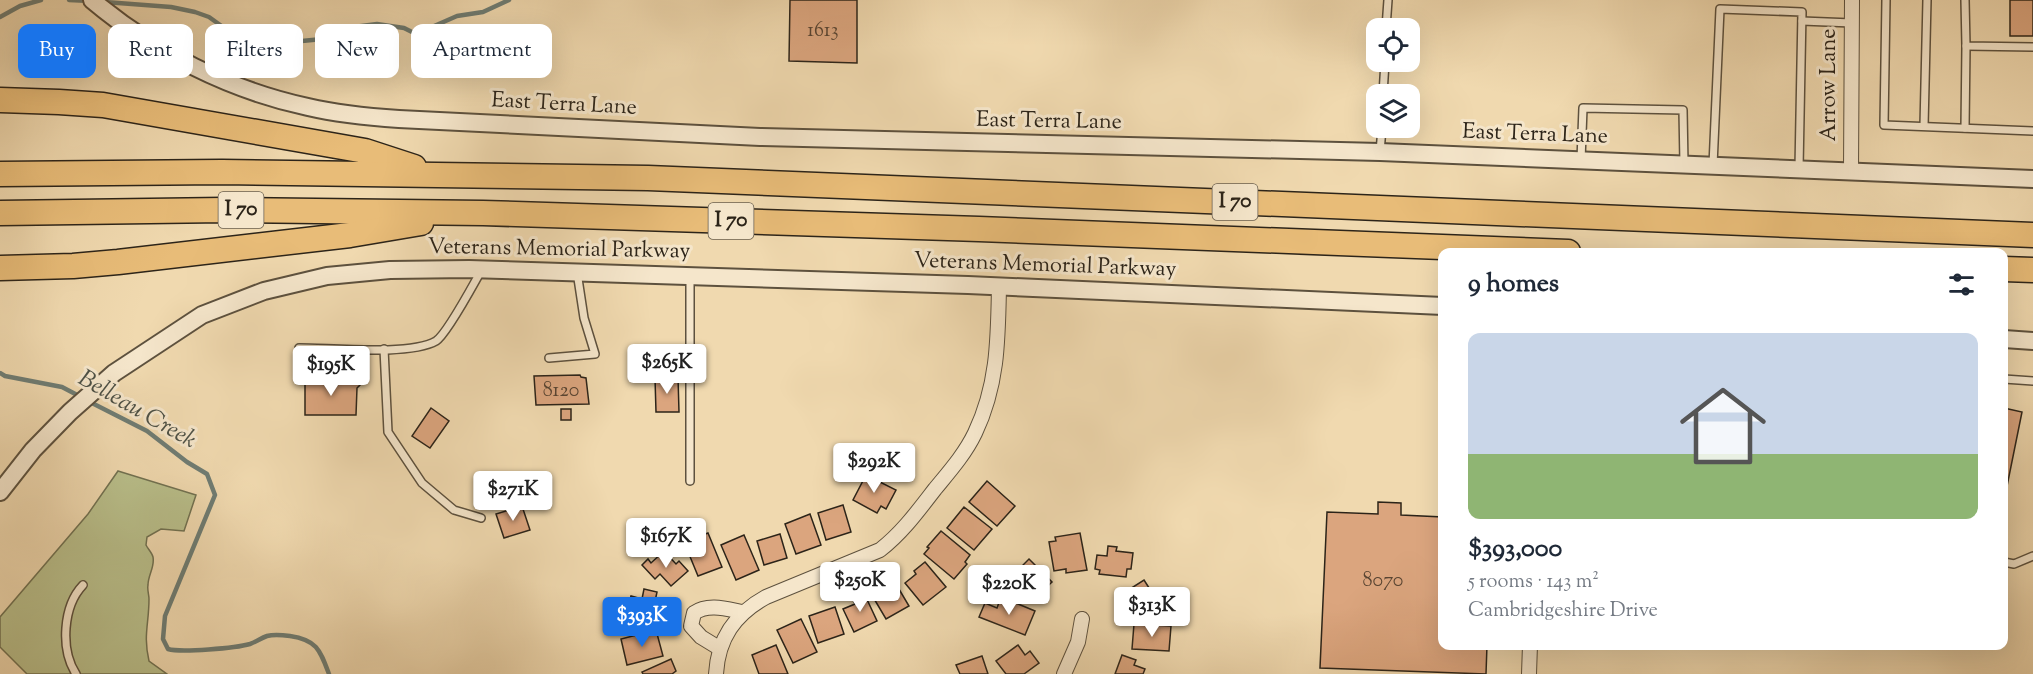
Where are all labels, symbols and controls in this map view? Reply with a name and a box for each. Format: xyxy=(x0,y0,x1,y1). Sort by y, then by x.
house number: 1613 xyxy=(807,17,839,46)
map controls xyxy=(1366,18,1420,138)
button: locate xyxy=(1366,18,1420,72)
chip: Buy xyxy=(18,24,96,78)
chip: Rent xyxy=(108,24,193,78)
chip: Filters xyxy=(205,24,303,78)
chip: New xyxy=(315,24,399,78)
chip: Apartment xyxy=(411,24,552,78)
street label: Arrow Lane xyxy=(1814,29,1846,141)
button: layers xyxy=(1366,84,1420,138)
street label: East Terra Lane xyxy=(490,85,638,125)
street label: East Terra Lane xyxy=(976,105,1122,139)
street label: East Terra Lane xyxy=(1462,116,1608,154)
road number: I 70 xyxy=(1212,184,1258,220)
road number: I 70 xyxy=(218,192,264,228)
road number: I 70 xyxy=(708,203,754,239)
street label: Veterans Memorial Parkway xyxy=(427,232,691,268)
street label: Veterans Memorial Parkway xyxy=(913,245,1177,287)
text: 9 homes xyxy=(1468,266,1559,303)
icon: filters xyxy=(1945,268,1978,301)
pin: $265K xyxy=(625,344,709,395)
pin: $195K xyxy=(289,346,373,397)
text: $265K xyxy=(641,349,693,378)
text: $195K xyxy=(307,351,355,380)
water label: Belleau Creek xyxy=(71,362,203,458)
icon: home xyxy=(1669,372,1777,480)
house number: 8120 xyxy=(543,377,579,406)
pin: $292K xyxy=(832,443,916,494)
text: $292K xyxy=(847,448,901,477)
pin: $271K xyxy=(471,471,555,522)
text: $271K xyxy=(487,476,539,505)
pin: $167K xyxy=(624,518,708,569)
text: $167K xyxy=(640,523,692,552)
text: $393,000 xyxy=(1468,531,1562,568)
pin: $250K xyxy=(818,562,902,613)
pin: $220K xyxy=(967,565,1051,616)
text: $250K xyxy=(834,567,886,596)
house number: 8070 xyxy=(1363,567,1403,596)
text: 5 rooms · 143 m² xyxy=(1468,568,1599,597)
text: $220K xyxy=(982,570,1036,599)
pin: $313K xyxy=(1110,587,1194,638)
text: $313K xyxy=(1128,592,1176,621)
pin: $393K xyxy=(600,597,684,648)
text: Cambridgeshire Drive xyxy=(1468,597,1658,626)
text: $393K xyxy=(617,602,667,631)

